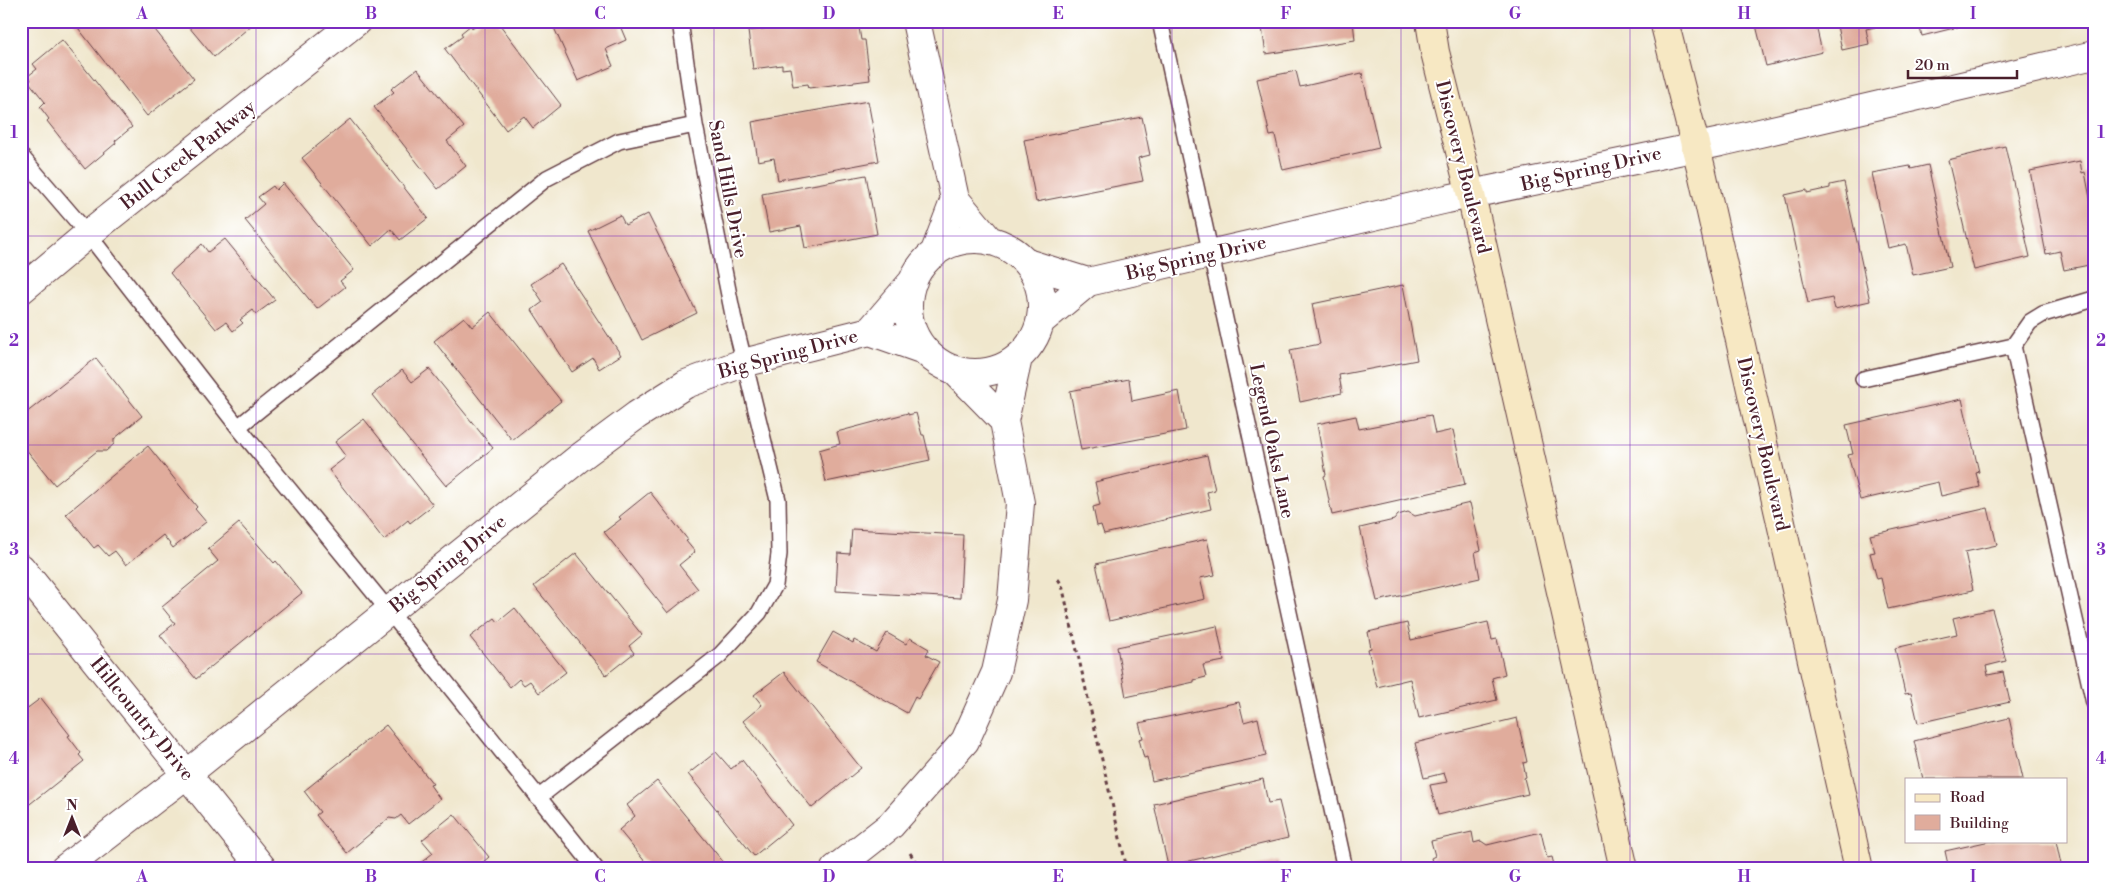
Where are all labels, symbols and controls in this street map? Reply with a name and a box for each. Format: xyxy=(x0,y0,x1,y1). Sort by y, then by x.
text: A xyxy=(135,4,148,24)
text: B xyxy=(365,4,377,24)
text: C xyxy=(594,4,606,24)
text: D xyxy=(823,4,836,24)
text: E xyxy=(1052,4,1064,24)
text: F xyxy=(1280,4,1292,24)
text: G xyxy=(1509,4,1522,24)
text: H xyxy=(1737,4,1751,24)
text: I xyxy=(1970,4,1976,24)
scale bar xyxy=(1908,48,2016,80)
text: 20 m xyxy=(1915,56,1950,75)
street label: Discovery Boulevard xyxy=(1430,78,1496,256)
street label: Bull Creek Parkway xyxy=(115,94,261,216)
street label: Sand Hills Drive xyxy=(703,118,753,260)
text: 1 xyxy=(10,123,18,143)
text: 1 xyxy=(2097,123,2105,143)
street label: Big Spring Drive xyxy=(1517,141,1664,197)
street label: Big Spring Drive xyxy=(1122,230,1269,286)
street label: Big Spring Drive xyxy=(715,324,860,384)
text: 2 xyxy=(9,331,19,351)
text: 2 xyxy=(2096,331,2106,351)
street label: Discovery Boulevard xyxy=(1731,355,1795,534)
street label: Legend Oaks Lane xyxy=(1244,361,1300,521)
street label: Big Spring Drive xyxy=(384,509,511,619)
text: 3 xyxy=(9,540,19,560)
text: 3 xyxy=(2096,540,2106,560)
street label: Hillcountry Drive xyxy=(85,652,199,786)
text: 4 xyxy=(9,749,20,769)
text: 4 xyxy=(2096,749,2107,769)
legend xyxy=(1905,778,2068,842)
text: Road xyxy=(1950,788,1985,807)
north arrow xyxy=(48,792,98,842)
text: N xyxy=(66,797,78,815)
text: Building xyxy=(1949,814,2009,833)
text: A xyxy=(135,867,148,887)
text: B xyxy=(365,867,377,887)
text: C xyxy=(594,867,606,887)
text: D xyxy=(823,867,836,887)
text: E xyxy=(1052,867,1064,887)
text: F xyxy=(1280,867,1292,887)
text: G xyxy=(1509,867,1522,887)
text: H xyxy=(1737,867,1751,887)
text: I xyxy=(1970,867,1976,887)

